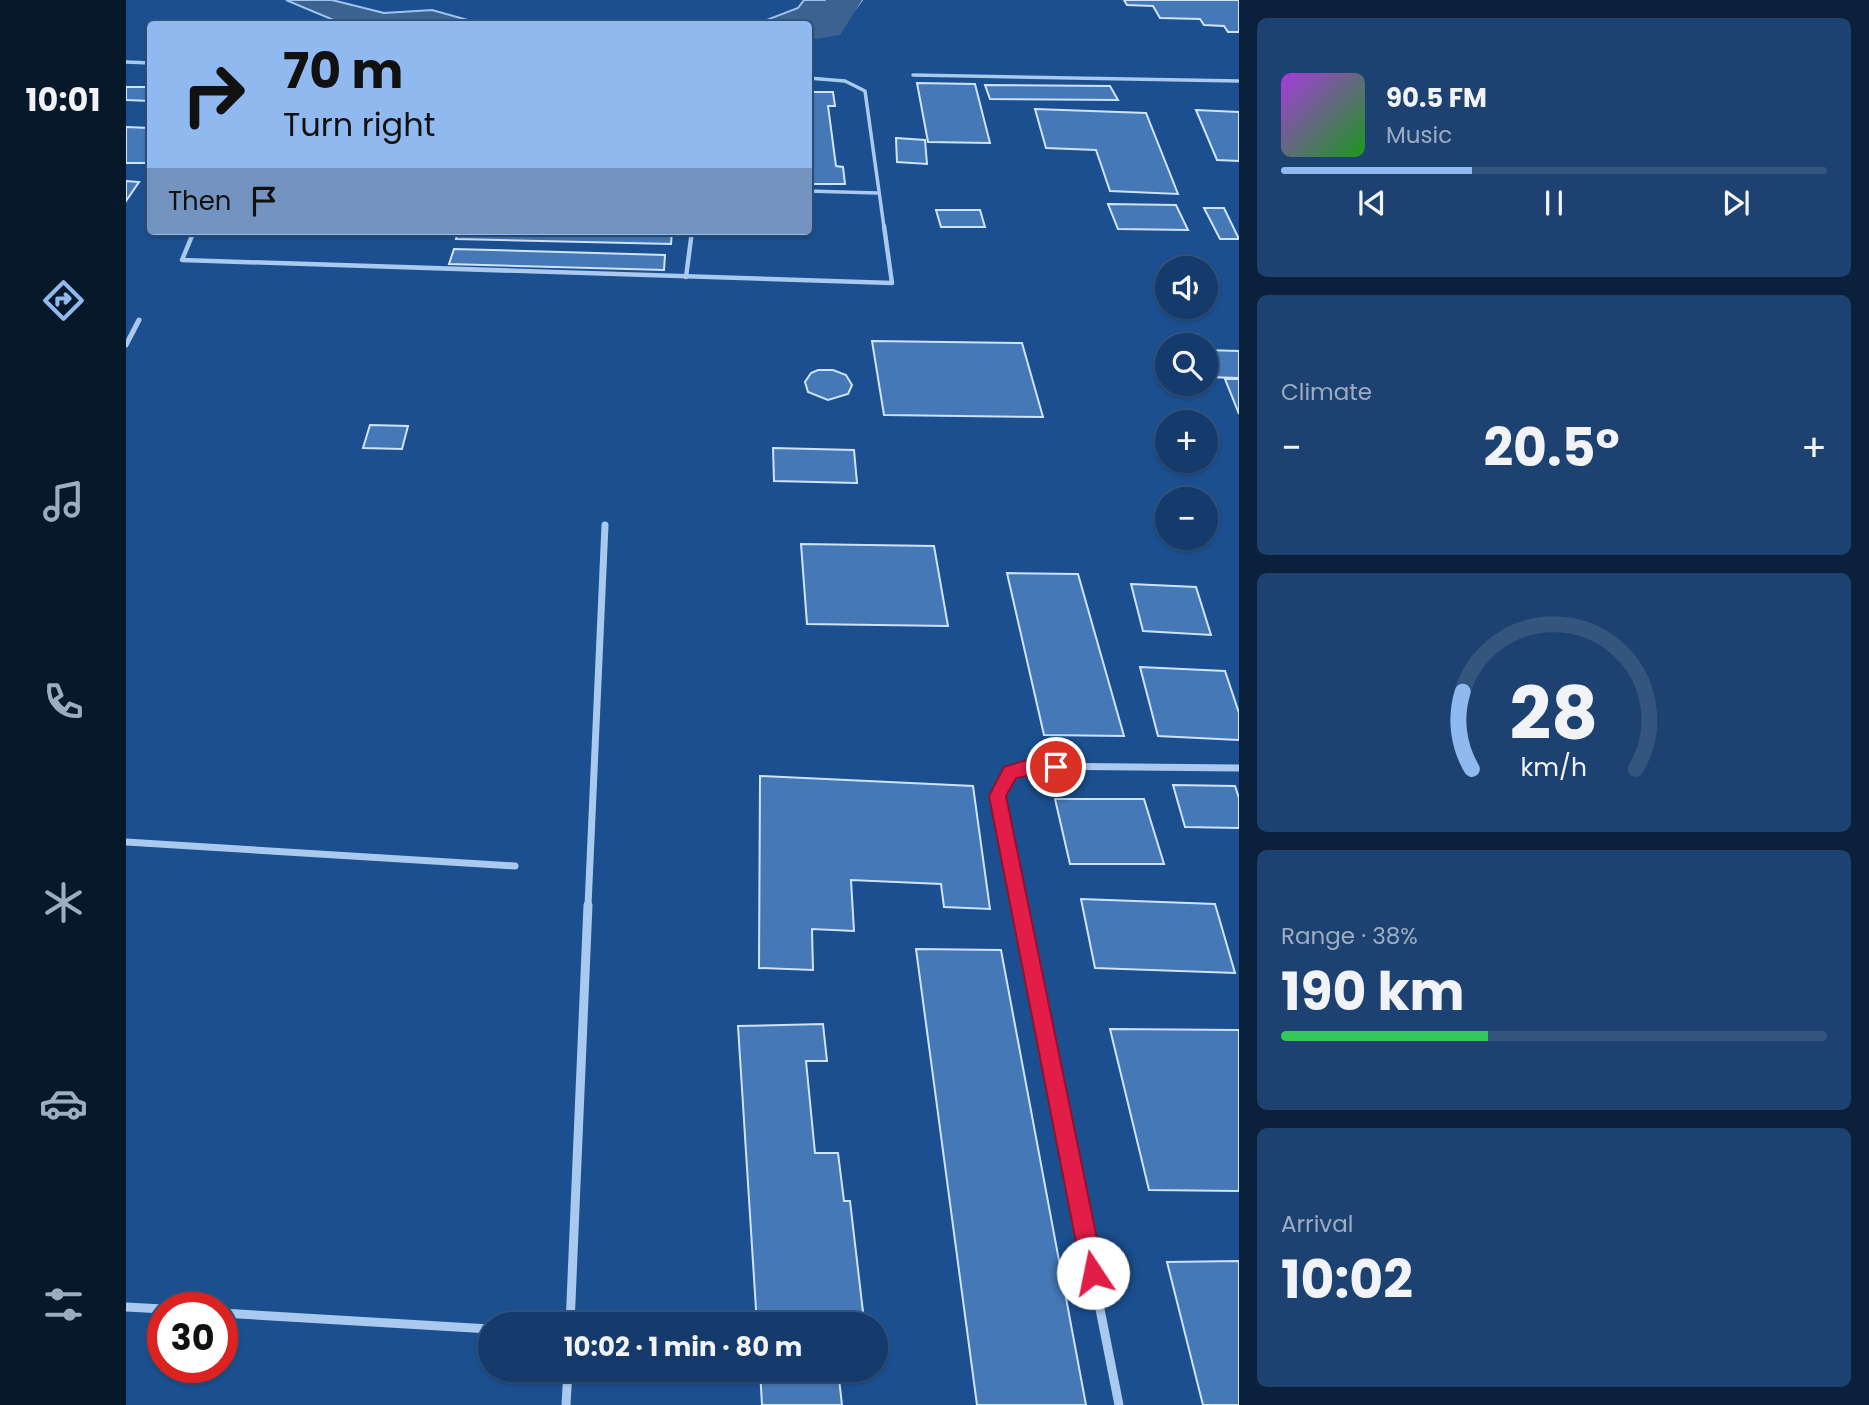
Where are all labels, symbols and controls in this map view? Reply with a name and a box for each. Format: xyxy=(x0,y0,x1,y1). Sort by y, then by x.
text: 70 m xyxy=(283,37,403,105)
icon: right xyxy=(168,49,259,140)
text: 10:01 xyxy=(26,77,100,122)
text: 90.5 FM xyxy=(1386,80,1487,116)
text: Turn right xyxy=(283,102,435,147)
text: Music xyxy=(1386,119,1452,151)
icon: arrive xyxy=(245,182,283,220)
text: Then xyxy=(168,183,231,219)
icon: previous xyxy=(1353,184,1391,222)
icon: pause xyxy=(1535,184,1573,222)
icon: next xyxy=(1717,184,1755,222)
map controls xyxy=(1155,256,1218,550)
button: sound xyxy=(1155,256,1218,319)
icon: directions xyxy=(39,276,88,325)
button: search xyxy=(1155,333,1218,396)
text: Climate xyxy=(1281,376,1372,408)
button: + xyxy=(1155,410,1218,473)
text: 20.5° xyxy=(1483,411,1620,484)
text: − xyxy=(1281,421,1302,474)
text: + xyxy=(1801,421,1827,474)
icon: music xyxy=(39,477,88,526)
button: − xyxy=(1155,487,1218,550)
text: 28 xyxy=(1510,663,1598,764)
icon: phone xyxy=(39,677,88,726)
pin xyxy=(1026,737,1086,797)
icon: arrive xyxy=(1037,748,1075,786)
text: km/h xyxy=(1521,749,1587,784)
icon: climate xyxy=(39,878,88,927)
text: Range · 38% xyxy=(1281,920,1418,952)
text: 190 km xyxy=(1281,955,1465,1028)
icon: car xyxy=(39,1079,88,1128)
text: Arrival xyxy=(1281,1208,1353,1240)
position arrow xyxy=(1056,1236,1130,1310)
text: 10:02 xyxy=(1281,1243,1413,1316)
icon: filters xyxy=(39,1280,88,1329)
speed limit sign: 30 xyxy=(147,1292,238,1383)
text: 10:02 · 1 min · 80 m xyxy=(564,1329,802,1365)

